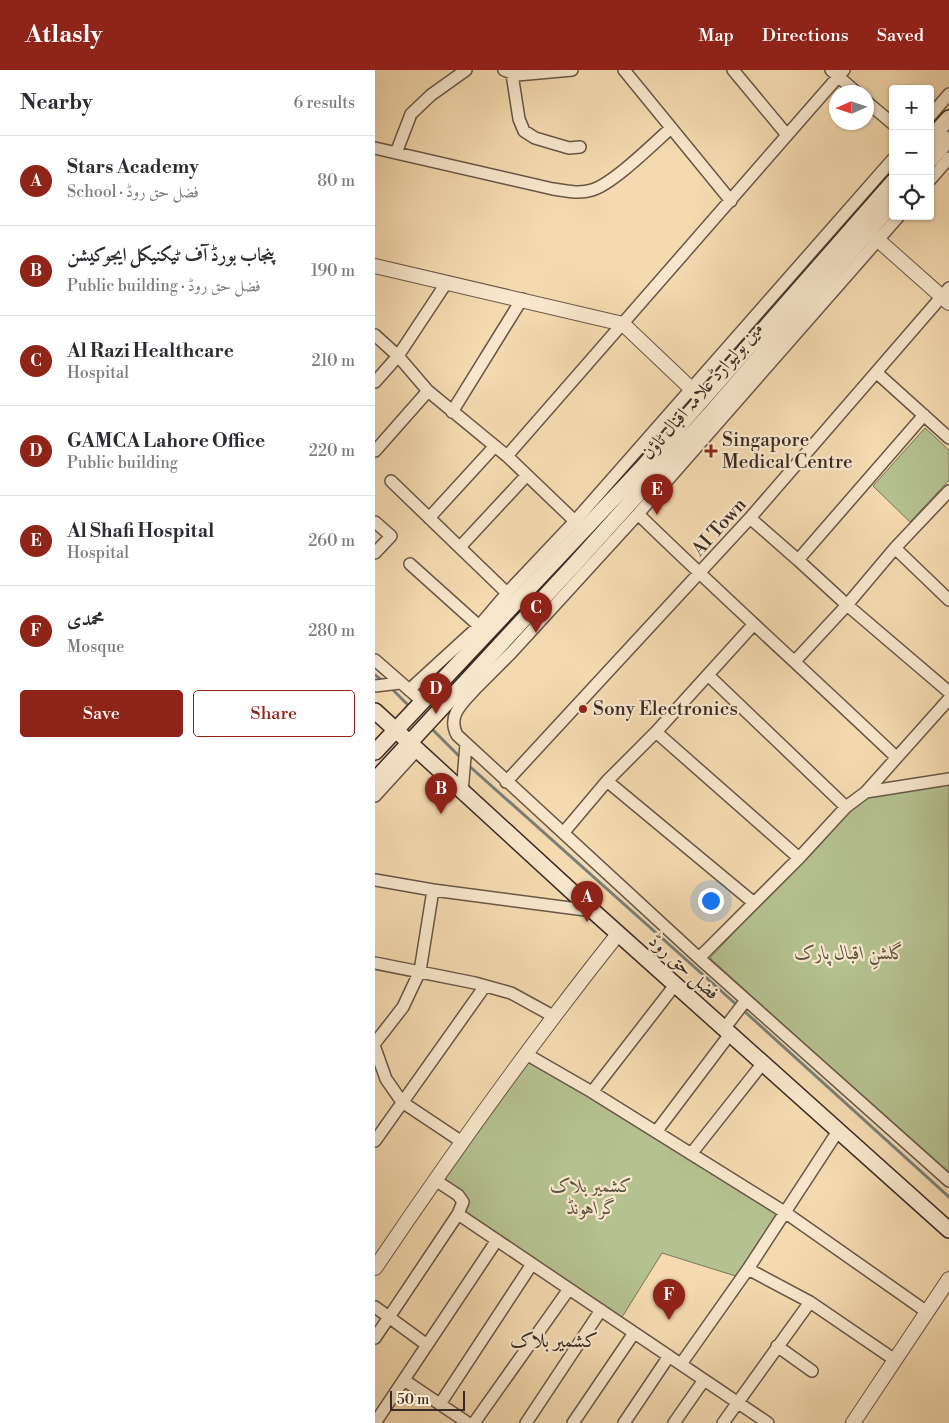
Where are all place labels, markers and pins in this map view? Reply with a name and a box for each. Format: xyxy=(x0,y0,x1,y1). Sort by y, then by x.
place label: Singapore Medical Centre xyxy=(722,428,853,474)
marker: Singapore Medical Centre xyxy=(704,444,718,458)
pin: E xyxy=(641,474,673,515)
pin: C xyxy=(520,592,552,633)
pin: D xyxy=(420,673,452,714)
place label: Sony Electronics xyxy=(593,697,738,721)
marker: Sony Electronics xyxy=(577,703,589,715)
pin: B xyxy=(425,773,457,814)
pin: A xyxy=(571,881,603,922)
pin: F xyxy=(653,1279,685,1320)

